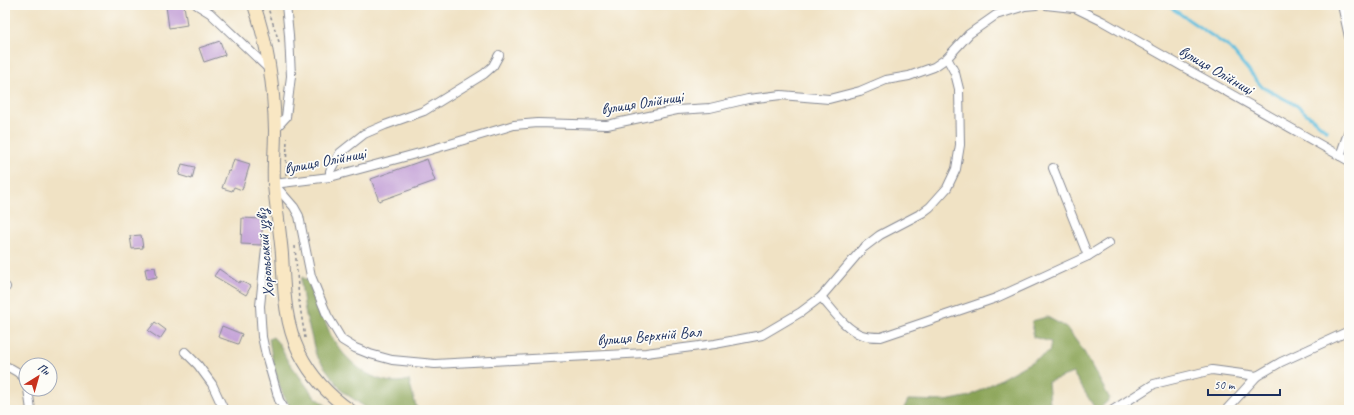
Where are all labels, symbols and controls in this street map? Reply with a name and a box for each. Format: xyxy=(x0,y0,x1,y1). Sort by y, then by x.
street label: вулиця Олійниці xyxy=(1175,41,1259,100)
street label: вулиця Олійниці xyxy=(600,86,686,119)
street label: вулиця Олійниці xyxy=(283,143,369,179)
street label: Хорольський узвіз xyxy=(251,206,279,298)
street label: вулиця Верхній Вал xyxy=(596,321,703,351)
north arrow xyxy=(18,357,58,397)
text: Пн xyxy=(35,360,54,379)
scale bar xyxy=(1208,371,1280,397)
text: 50 m xyxy=(1214,377,1236,393)

